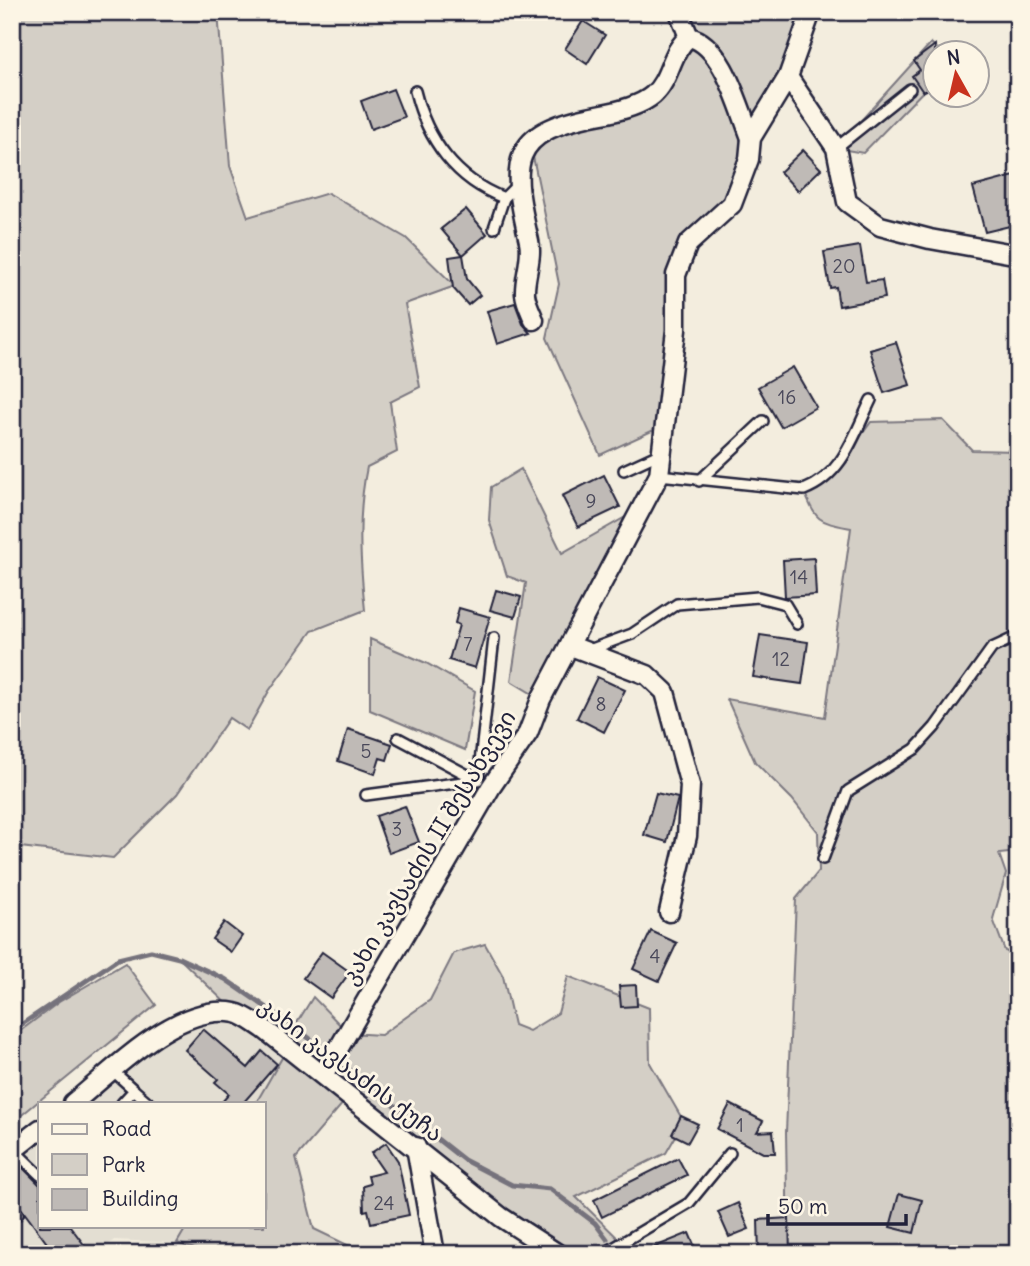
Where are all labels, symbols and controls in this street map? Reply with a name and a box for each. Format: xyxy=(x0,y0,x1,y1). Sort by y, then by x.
north arrow xyxy=(922,38,992,108)
text: N xyxy=(945,44,962,70)
house number: 20 xyxy=(833,254,855,278)
house number: 16 xyxy=(778,385,796,409)
house number: 9 xyxy=(586,489,596,513)
house number: 14 xyxy=(790,565,808,589)
house number: 7 xyxy=(463,632,473,656)
house number: 12 xyxy=(772,647,790,671)
house number: 8 xyxy=(596,692,606,716)
street label: კახი კავსაძის II შესახვევი xyxy=(334,704,522,990)
house number: 5 xyxy=(361,739,371,763)
house number: 3 xyxy=(392,817,402,841)
house number: 4 xyxy=(650,944,661,968)
street label: კახი კავსაძის ქუჩა xyxy=(253,990,449,1148)
legend xyxy=(38,1102,266,1228)
house number: 1 xyxy=(736,1113,744,1137)
text: Road xyxy=(102,1115,151,1142)
text: Park xyxy=(102,1151,145,1178)
scale bar xyxy=(768,1182,906,1226)
text: Building xyxy=(102,1185,178,1212)
house number: 24 xyxy=(373,1191,395,1215)
text: 50 m xyxy=(778,1193,827,1220)

